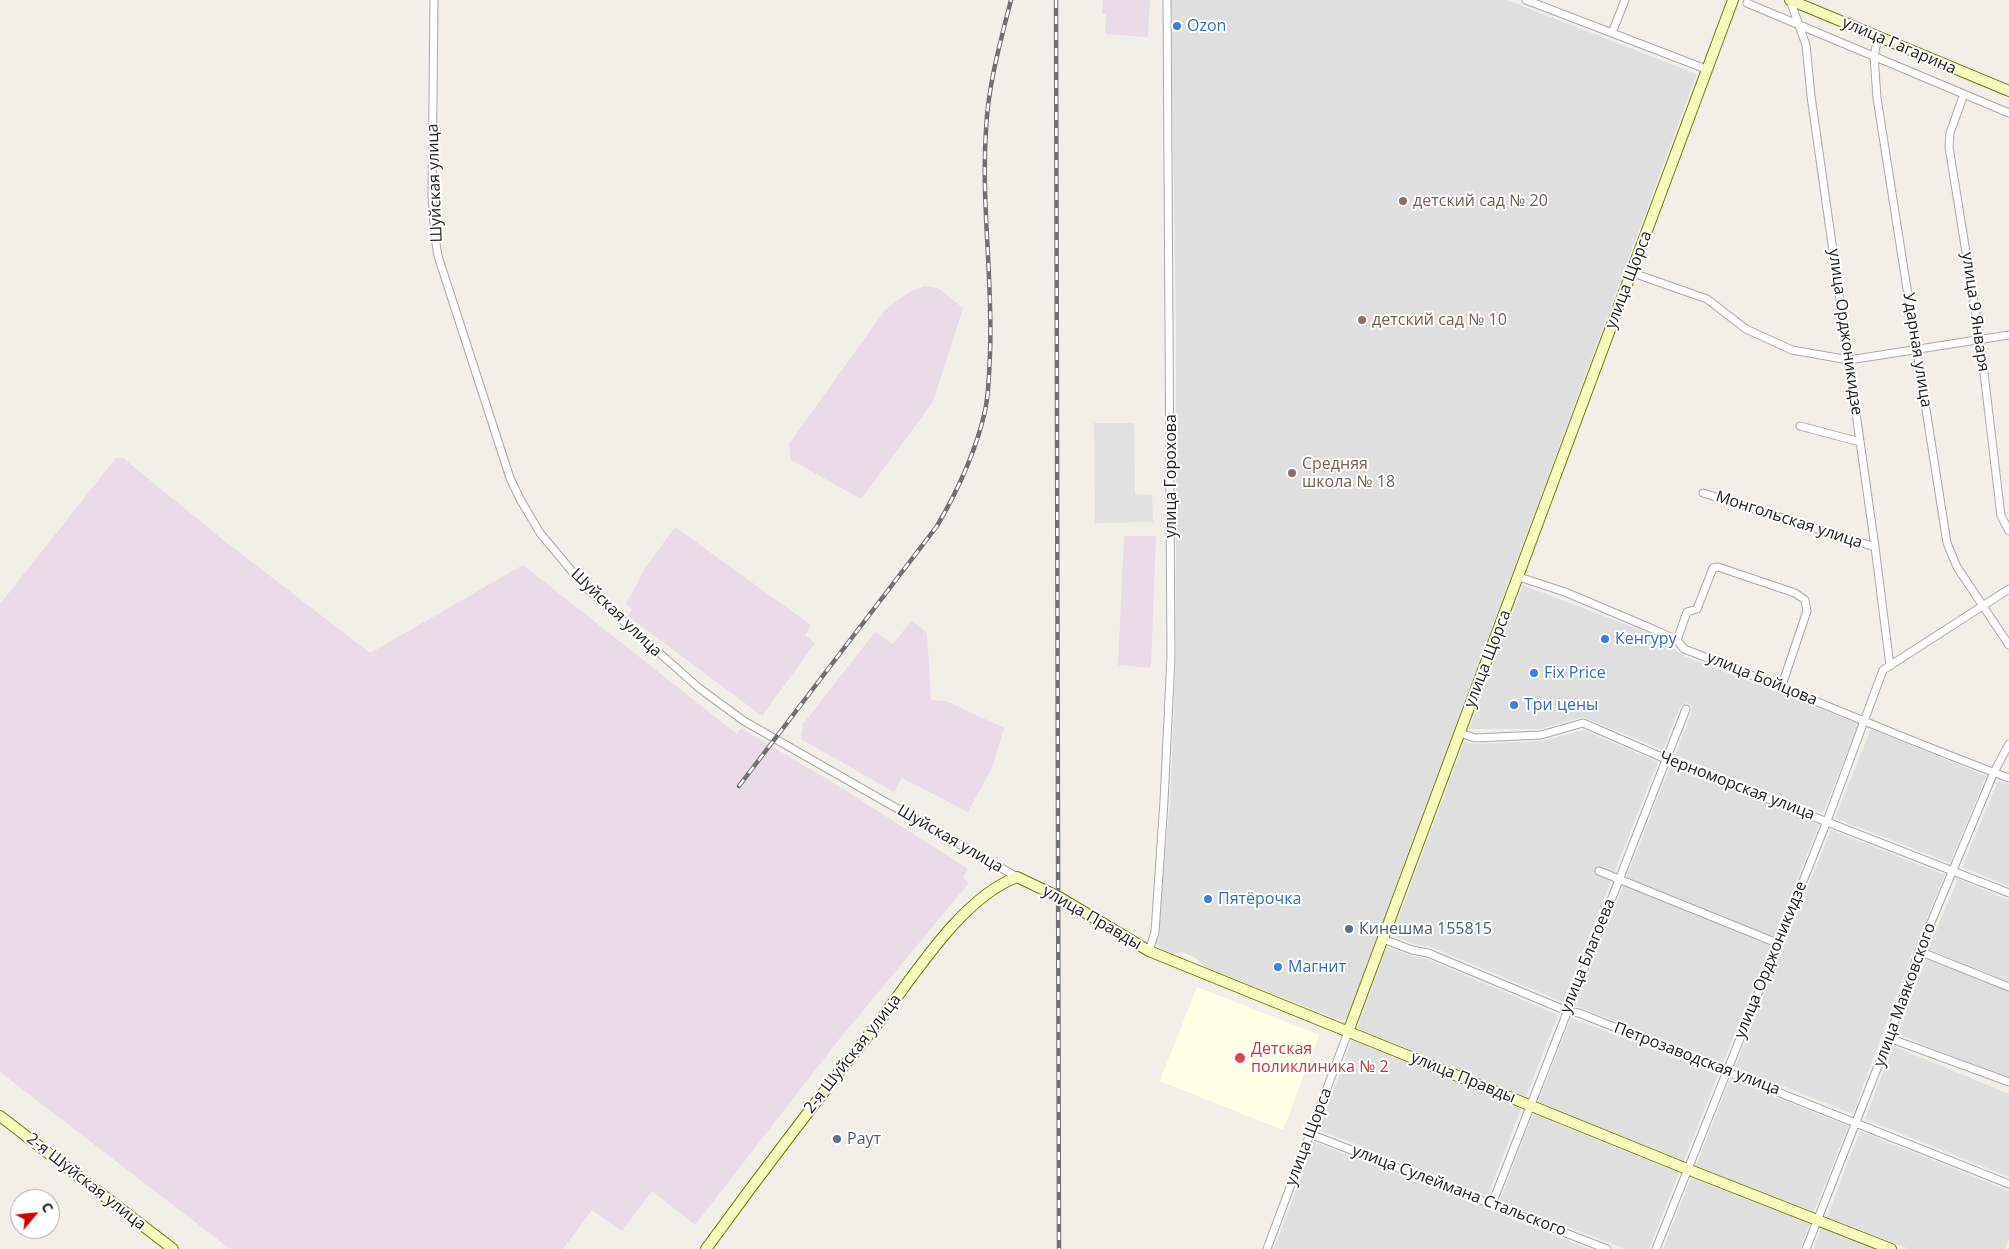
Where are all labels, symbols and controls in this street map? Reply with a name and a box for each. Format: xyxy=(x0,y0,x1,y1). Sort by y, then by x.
street label: улица Гагарина xyxy=(1839,13,1959,79)
place label: Ozon xyxy=(1187,16,1226,36)
marker: Ozon xyxy=(1171,20,1183,32)
street label: Шуйская улица xyxy=(423,123,447,243)
place label: детский сад № 20 xyxy=(1413,191,1548,211)
marker: детский сад № 20 xyxy=(1397,195,1409,207)
street label: улица Щорса xyxy=(1602,228,1656,332)
street label: улица Орджоникидзе xyxy=(1824,248,1866,416)
street label: улица 9 Января xyxy=(1957,251,1993,373)
street label: Ударная улица xyxy=(1898,291,1936,409)
place label: детский сад № 10 xyxy=(1372,310,1507,330)
marker: детский сад № 10 xyxy=(1356,314,1368,326)
street label: улица Горохова xyxy=(1161,414,1181,538)
place label: Средняя школа № 18 xyxy=(1302,454,1395,492)
marker: Средняя школа № 18 xyxy=(1286,467,1298,479)
street label: Монгольская улица xyxy=(1713,487,1865,553)
street label: Шуйская улица xyxy=(567,565,665,661)
street label: улица Щорса xyxy=(1461,607,1515,711)
place label: Кенгуру xyxy=(1615,629,1677,649)
marker: Кенгуру xyxy=(1599,633,1611,645)
street label: улица Бойцова xyxy=(1704,648,1820,710)
place label: Fix Price xyxy=(1544,663,1606,683)
marker: Fix Price xyxy=(1528,667,1540,679)
place label: Три цены xyxy=(1524,695,1598,715)
marker: Три цены xyxy=(1508,699,1520,711)
street label: Черноморская улица xyxy=(1657,747,1817,825)
street label: Шуйская улица xyxy=(894,801,1006,877)
street label: улица Орджоникидзе xyxy=(1731,879,1811,1041)
street label: улица Правды xyxy=(1039,882,1145,954)
place label: Пятёрочка xyxy=(1218,889,1301,909)
marker: Пятёрочка xyxy=(1202,893,1214,905)
street label: улица Благоева xyxy=(1556,896,1620,1016)
place label: Кинешма 155815 xyxy=(1359,919,1492,939)
street label: улица Маяковского xyxy=(1870,920,1940,1070)
marker: Кинешма 155815 xyxy=(1343,923,1355,935)
place label: Магнит xyxy=(1288,957,1346,977)
marker: Магнит xyxy=(1272,961,1284,973)
street label: 2-я Шуйская улица xyxy=(800,991,906,1117)
street label: Петрозаводская улица xyxy=(1611,1018,1783,1100)
place label: Детская поликлиника № 2 xyxy=(1251,1039,1389,1077)
street label: улица Правды xyxy=(1408,1048,1518,1108)
marker: Детская поликлиника № 2 xyxy=(1233,1051,1247,1065)
street label: улица Щорса xyxy=(1282,1085,1336,1189)
street label: 2-я Шуйская улица xyxy=(23,1129,149,1235)
place label: Раут xyxy=(847,1129,881,1149)
marker: Раут xyxy=(831,1133,843,1145)
street label: улица Сулеймана Стальского xyxy=(1349,1141,1569,1241)
north arrow xyxy=(10,1189,60,1239)
text: С xyxy=(37,1199,58,1216)

